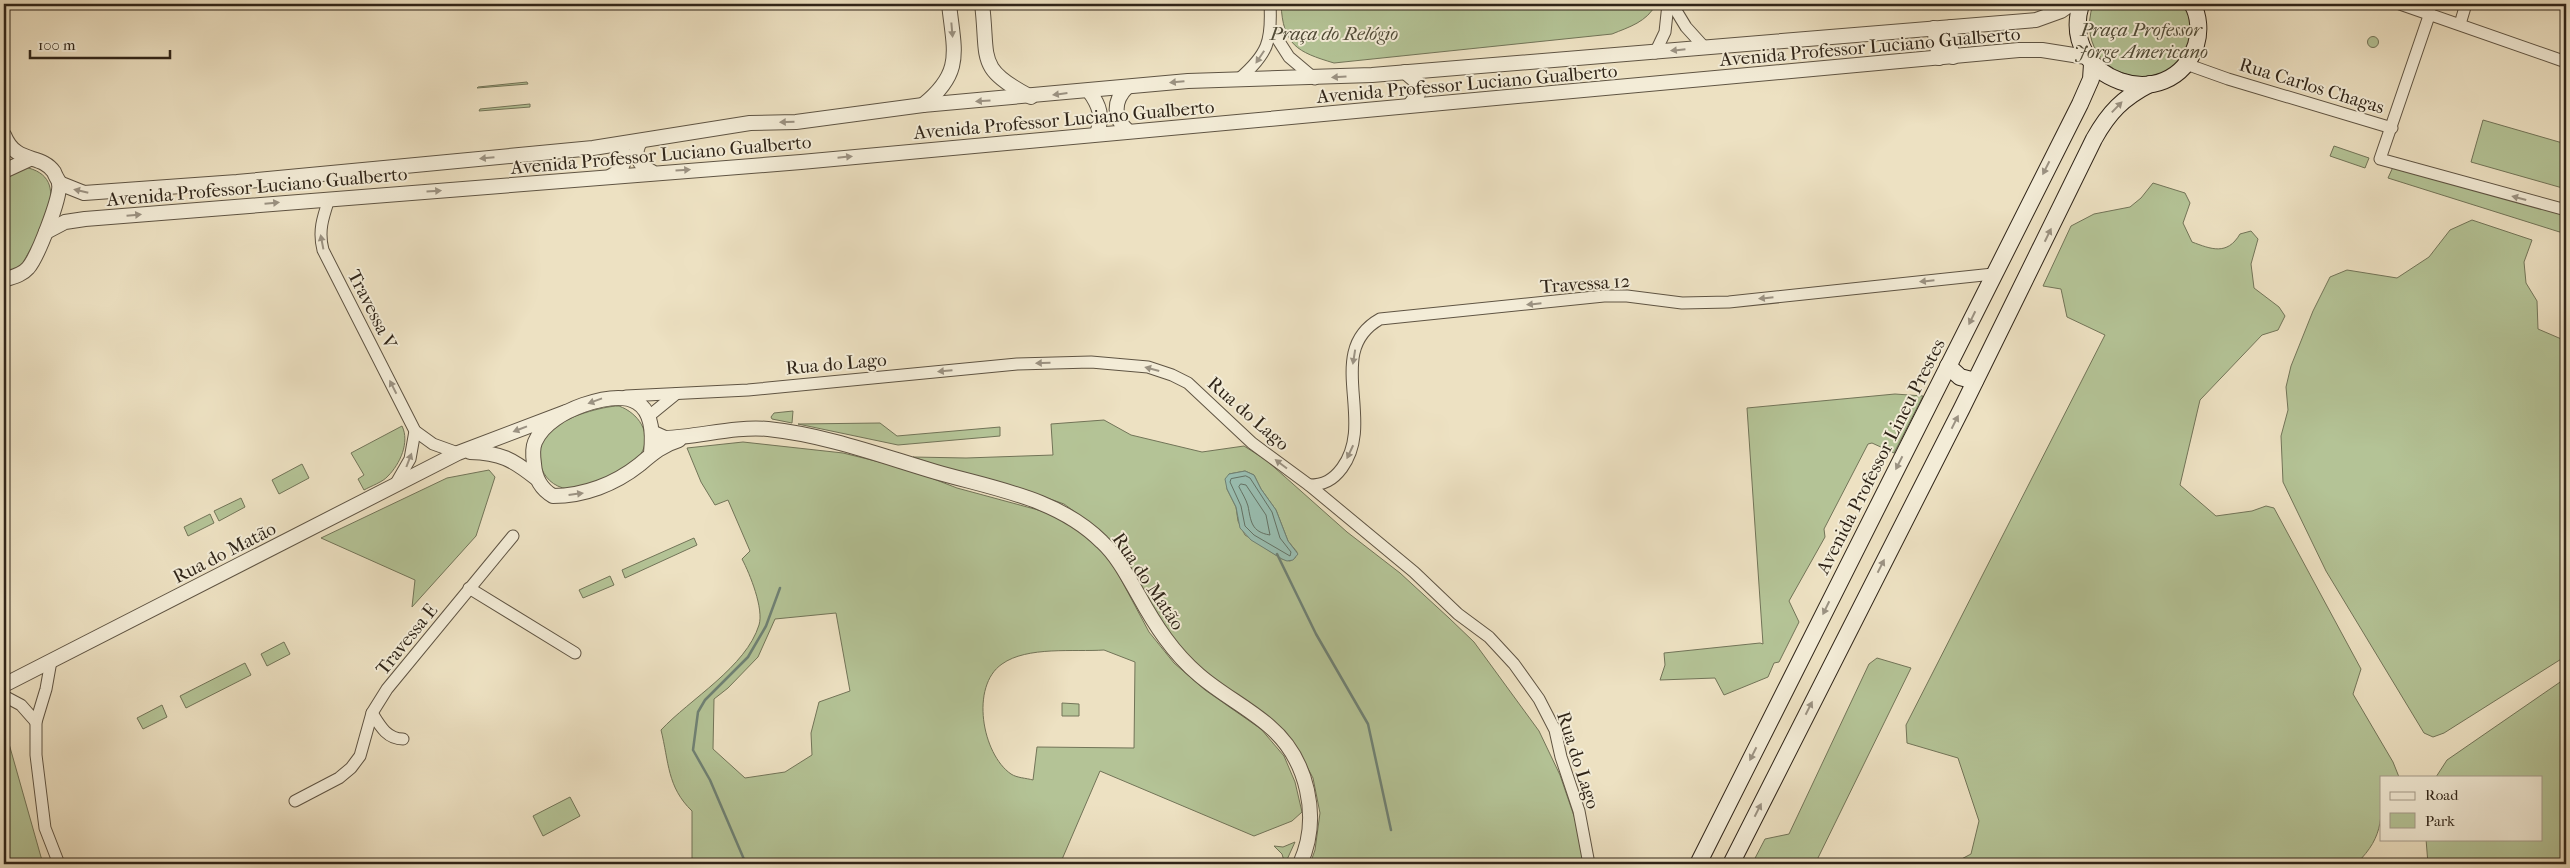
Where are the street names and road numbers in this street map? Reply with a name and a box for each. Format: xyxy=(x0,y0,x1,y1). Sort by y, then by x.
street label: Avenida Professor Luciano Gualberto xyxy=(1718,23,2022,71)
street label: Rua Carlos Chagas xyxy=(2236,53,2387,118)
street label: Avenida Professor Luciano Gualberto xyxy=(1315,60,1619,108)
street label: Avenida Professor Luciano Gualberto xyxy=(912,96,1216,144)
street label: Avenida Professor Luciano Gualberto xyxy=(509,131,813,179)
street label: Avenida Professor Luciano Gualberto xyxy=(105,163,409,211)
street label: Travessa V xyxy=(343,266,402,353)
street label: Travessa 12 xyxy=(1539,270,1631,298)
street label: Avenida Professor Lineu Prestes xyxy=(1811,335,1950,579)
street label: Rua do Lago xyxy=(785,349,888,379)
street label: Rua do Lago xyxy=(1203,372,1294,455)
street label: Rua do Matão xyxy=(169,517,280,588)
street label: Rua do Matão xyxy=(1108,529,1189,635)
street label: Travessa E xyxy=(371,599,442,680)
street label: Rua do Lago xyxy=(1552,709,1604,812)

